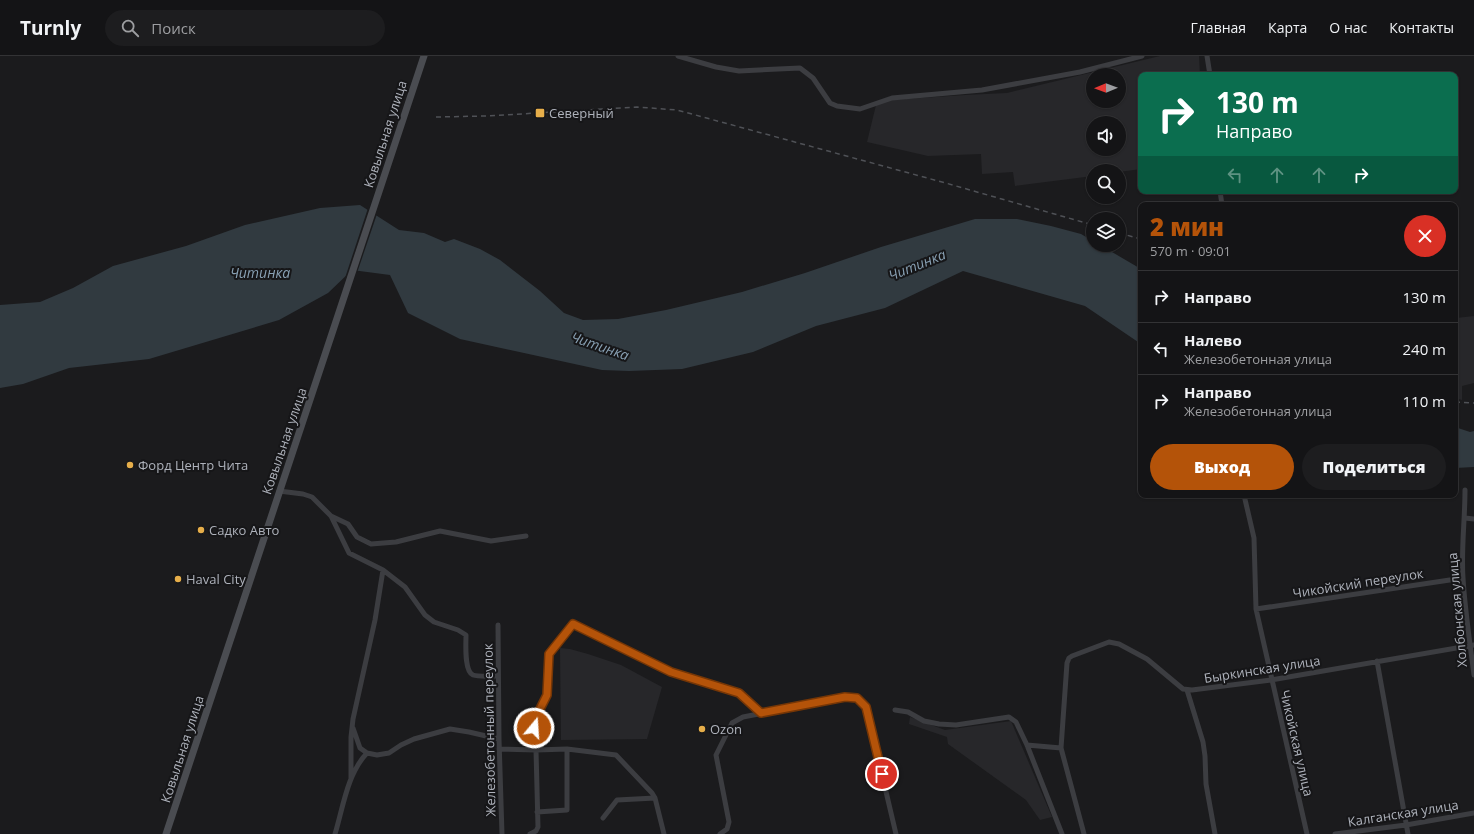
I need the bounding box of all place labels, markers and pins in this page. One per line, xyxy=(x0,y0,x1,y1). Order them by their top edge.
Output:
place label: Северный xyxy=(549,104,614,122)
marker: Северный xyxy=(534,107,546,119)
place label: Форд Центр Чита xyxy=(138,456,248,474)
marker: Форд Центр Чита xyxy=(125,460,135,470)
place label: Садко Авто xyxy=(209,521,280,539)
marker: Садко Авто xyxy=(196,525,206,535)
place label: Haval Сity xyxy=(186,570,246,588)
marker: Haval Сity xyxy=(173,574,183,584)
place label: Ozon xyxy=(710,720,742,738)
marker: Ozon xyxy=(697,724,707,734)
pin xyxy=(865,757,899,791)

